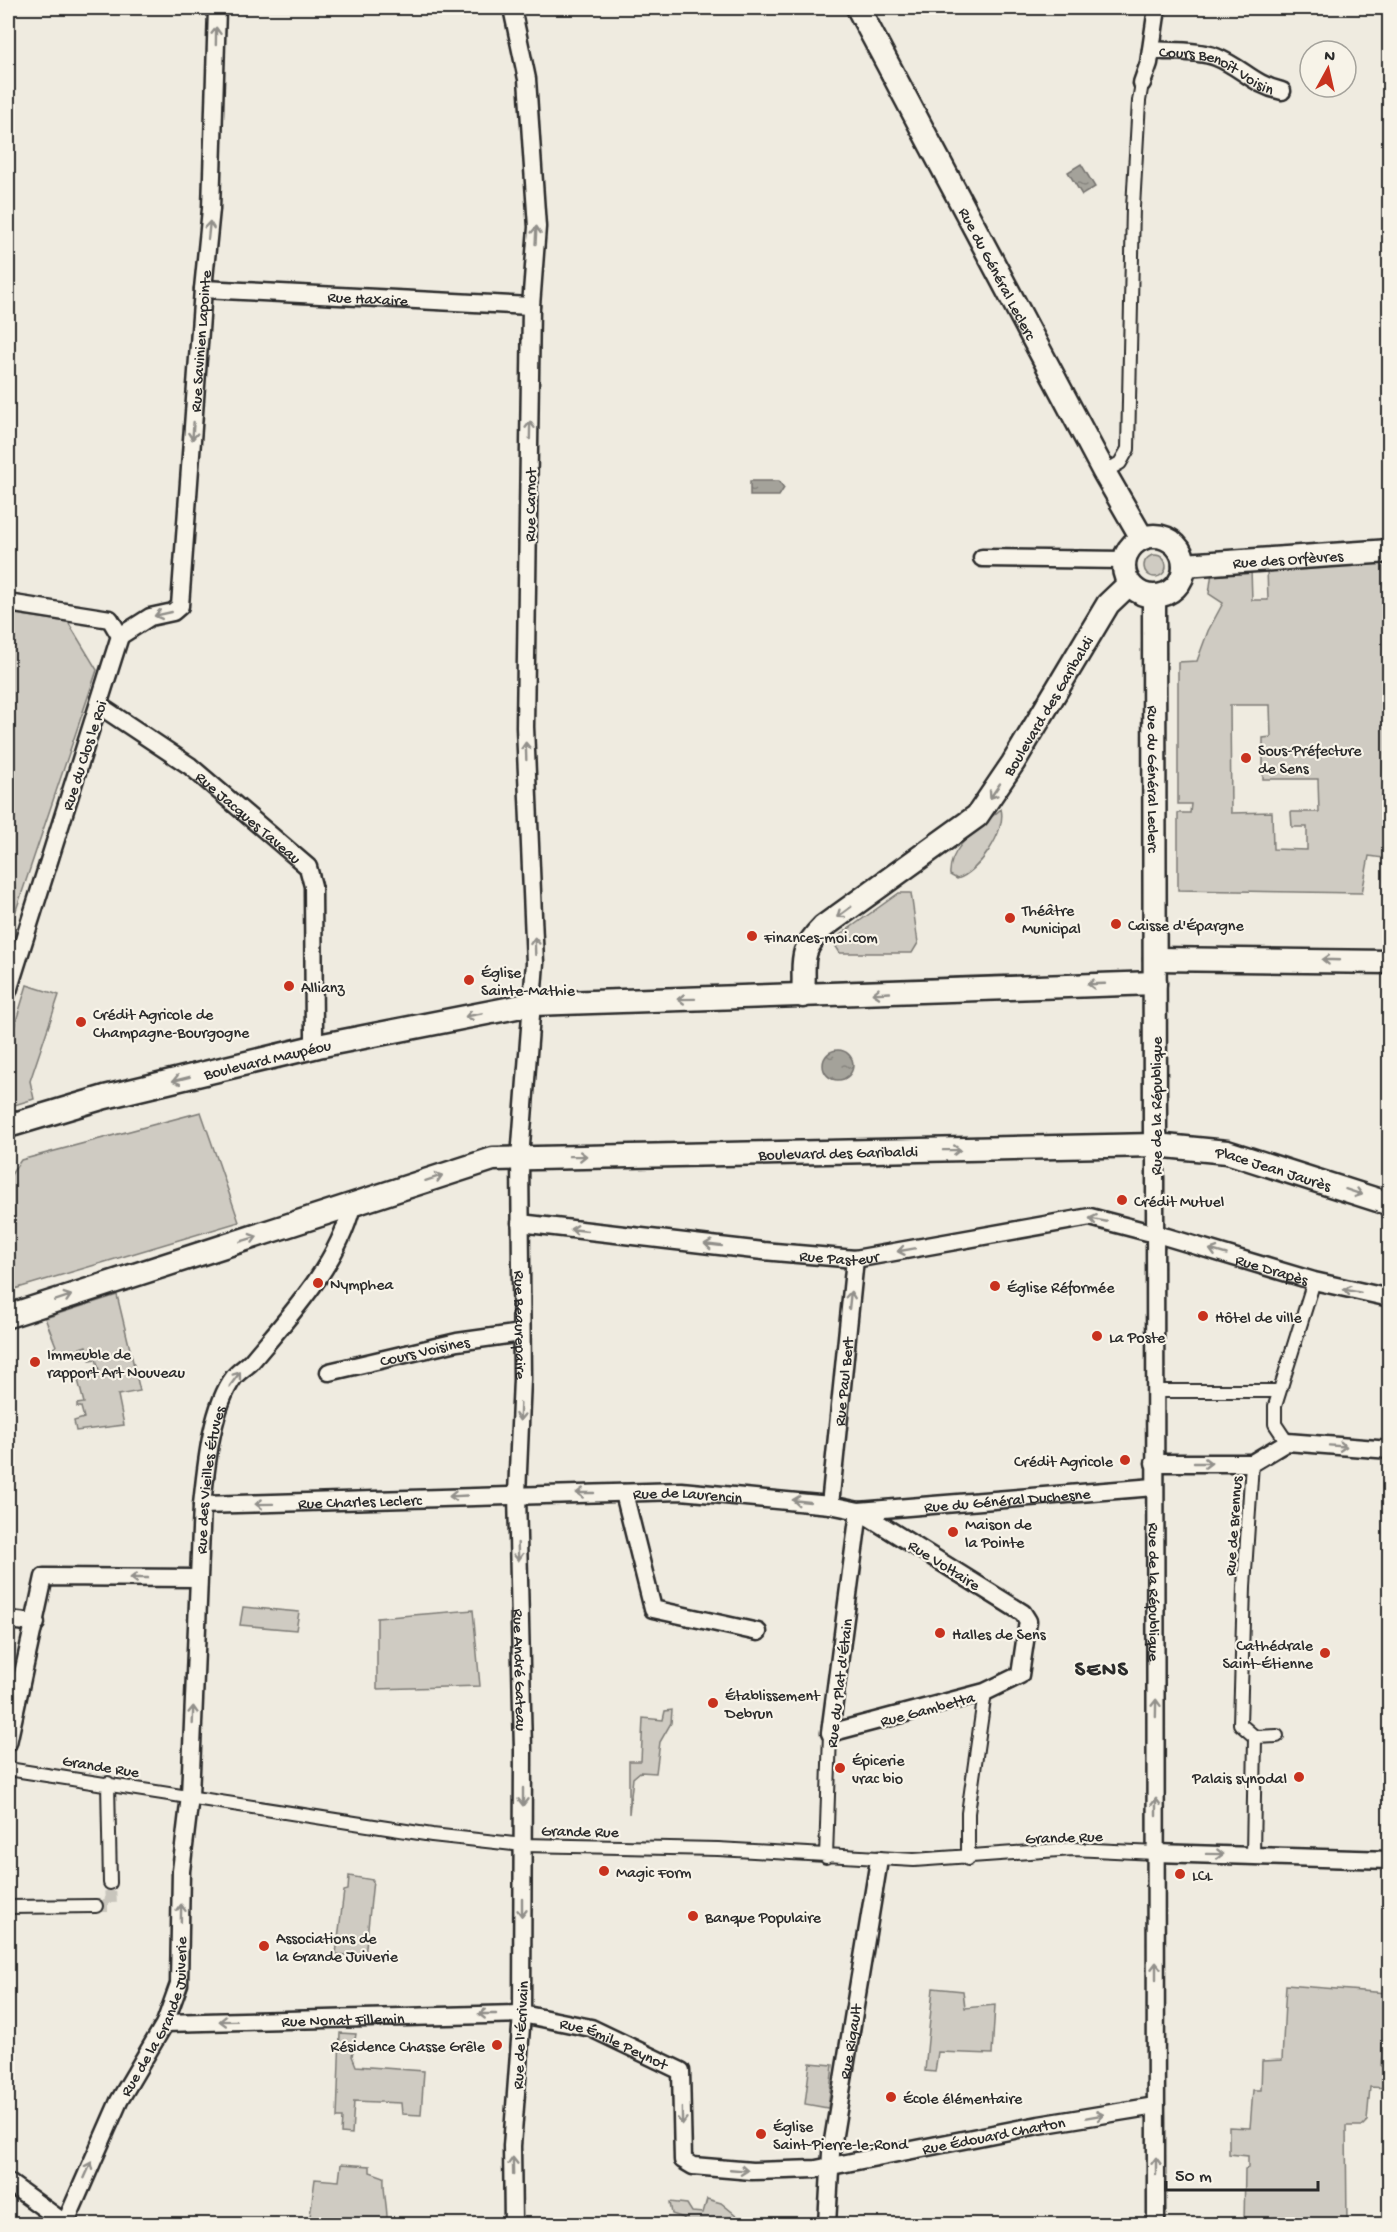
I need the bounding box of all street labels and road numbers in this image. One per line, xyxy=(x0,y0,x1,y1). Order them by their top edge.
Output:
street label: Cours Benoît Voisin xyxy=(1158,45,1276,101)
street label: Rue du Général Leclerc xyxy=(953,205,1039,345)
street label: Rue Savinien Lapointe xyxy=(188,269,218,413)
street label: Rue Haxaire xyxy=(327,289,409,313)
street label: Rue Carnot xyxy=(522,467,543,542)
street label: Rue des Orfèvres xyxy=(1232,548,1345,575)
street label: Boulevard des Garibaldi xyxy=(1000,634,1100,782)
street label: Rue du Clos le Roi xyxy=(60,699,113,813)
street label: Rue du Général Leclerc xyxy=(1141,705,1160,853)
street label: Rue Jacques Taveau xyxy=(190,769,304,870)
street label: Rue de la République xyxy=(1149,1036,1168,1175)
street label: Boulevard Maupéou xyxy=(202,1038,334,1086)
street label: Boulevard des Garibaldi xyxy=(757,1144,918,1166)
street label: Place Jean Jaurès xyxy=(1213,1145,1334,1198)
street label: Rue Pasteur xyxy=(798,1248,882,1272)
street label: Rue Drapès xyxy=(1233,1252,1311,1292)
street label: Rue Beaurepaire xyxy=(508,1271,528,1380)
street label: Cours Voisines xyxy=(378,1334,472,1373)
street label: Rue Paul Bert xyxy=(832,1335,860,1427)
street label: Rue des Vieilles Étuves xyxy=(194,1403,232,1554)
street label: Rue de Brennus xyxy=(1223,1475,1249,1577)
street label: Rue de Laurencin xyxy=(633,1485,743,1510)
street label: Rue du Général Duchesne xyxy=(923,1486,1092,1519)
street label: Rue Charles Leclerc xyxy=(298,1493,423,1515)
street label: Rue de la République xyxy=(1142,1523,1161,1662)
street label: Rue Voltaire xyxy=(904,1537,983,1597)
street label: Rue André Gateau xyxy=(507,1609,529,1732)
street label: Rue du Plat d'Étain xyxy=(824,1617,859,1749)
street label: Rue Gambetta xyxy=(879,1689,978,1733)
street label: Grande Rue xyxy=(61,1753,141,1784)
street label: Grande Rue xyxy=(541,1823,620,1844)
street label: Grande Rue xyxy=(1025,1829,1104,1850)
street label: Rue de la Grande Juiverie xyxy=(118,1936,193,2101)
street label: Rue de l'Écrivain xyxy=(510,1980,535,2090)
street label: Rue Rigault xyxy=(837,2002,868,2081)
street label: Rue Nonat Fillemin xyxy=(281,2011,405,2033)
street label: Rue Émile Peynot xyxy=(558,2016,671,2077)
street label: Rue Édouard Charton xyxy=(921,2115,1067,2161)

